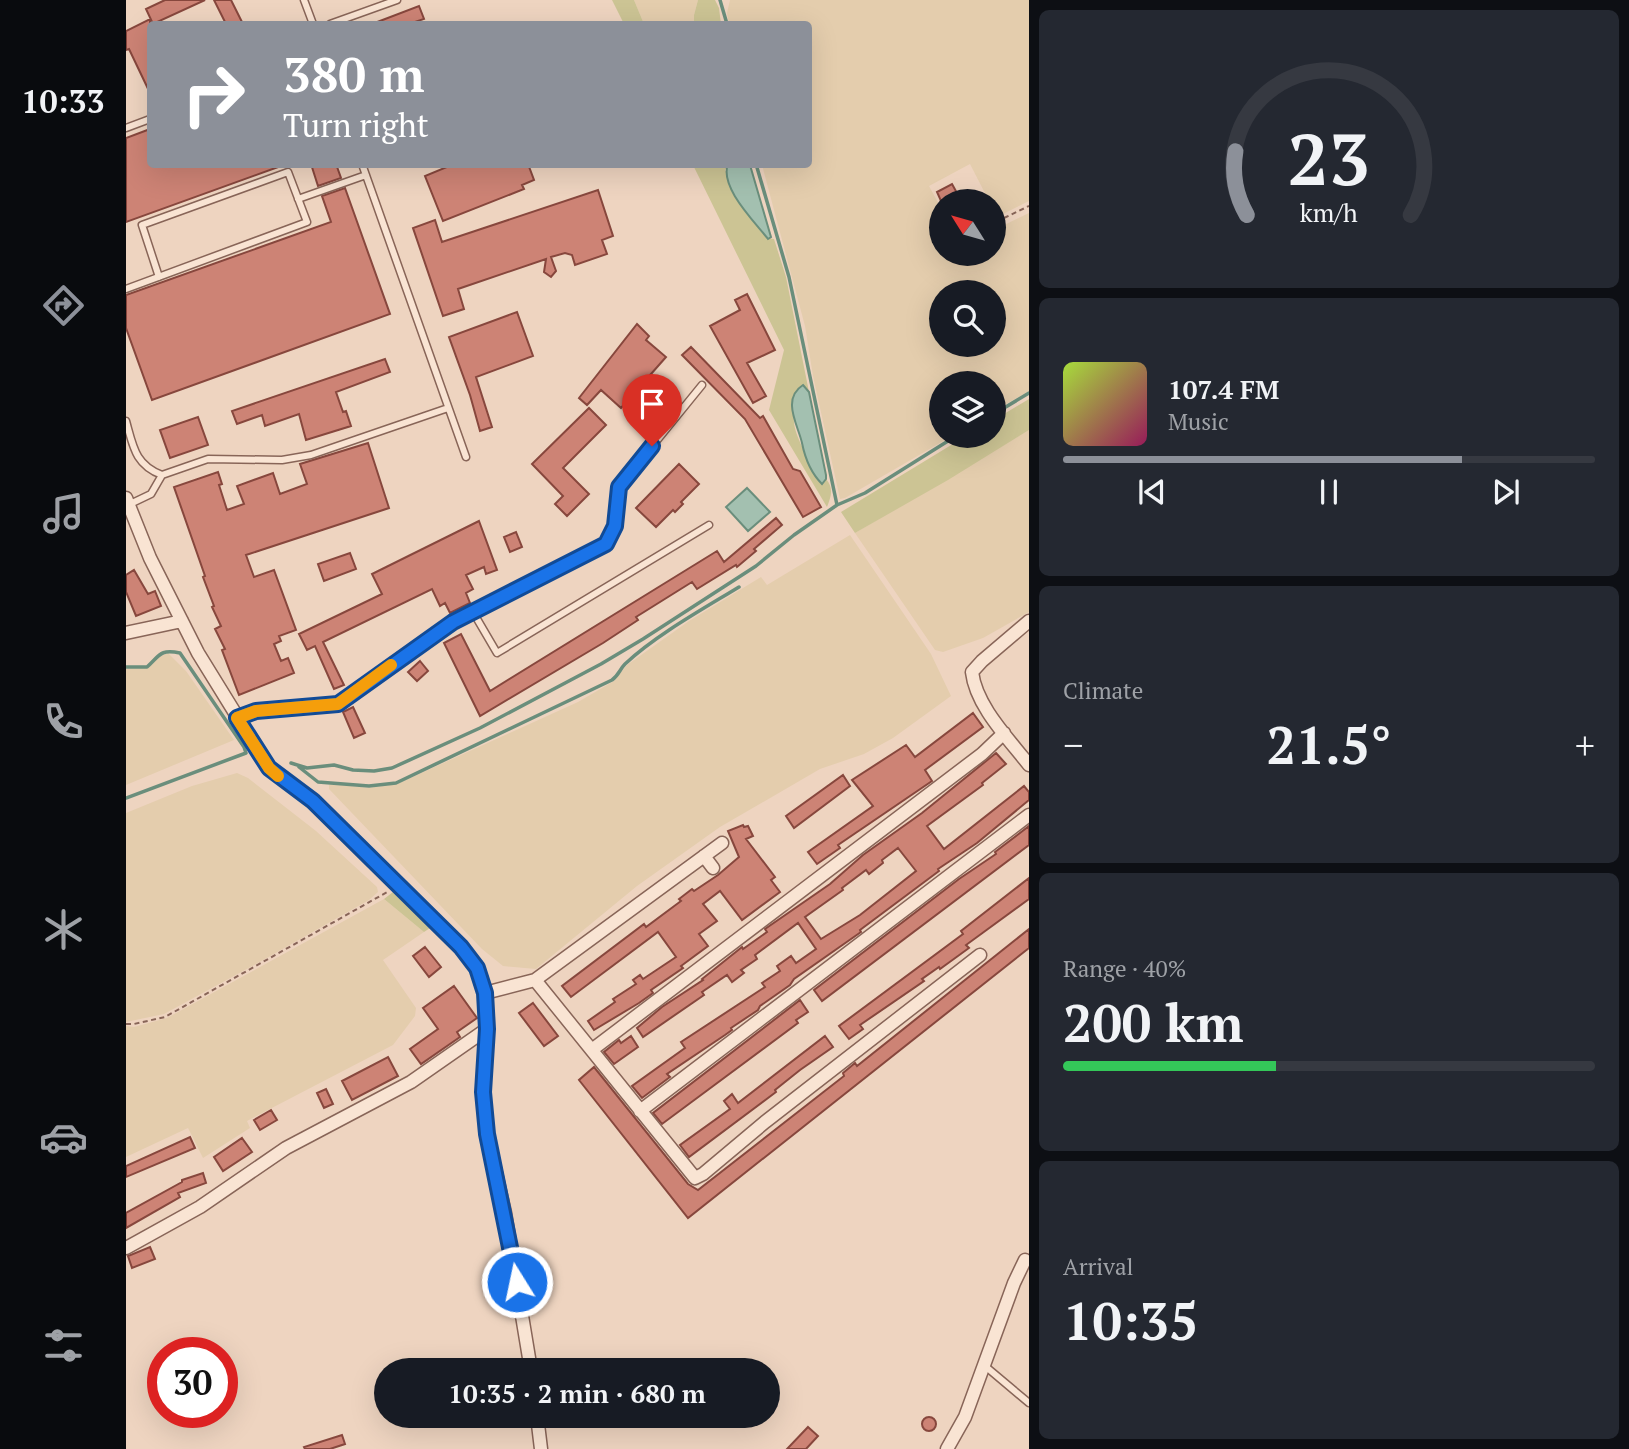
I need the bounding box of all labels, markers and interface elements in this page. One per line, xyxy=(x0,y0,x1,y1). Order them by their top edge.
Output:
text: 380 m xyxy=(283,41,425,106)
icon: right xyxy=(168,49,259,140)
text: 10:33 xyxy=(21,80,105,122)
text: Turn right xyxy=(283,104,429,146)
text: 23 xyxy=(1288,109,1370,206)
north arrow xyxy=(929,189,1006,266)
map controls xyxy=(929,189,1006,448)
text: km/h xyxy=(1300,196,1358,229)
button: search xyxy=(929,280,1006,357)
icon: directions xyxy=(39,281,88,330)
button: layers xyxy=(929,371,1006,448)
text: 107.4 FM xyxy=(1168,372,1279,406)
pin xyxy=(622,374,682,446)
icon: arrive xyxy=(633,385,671,423)
text: Music xyxy=(1168,406,1229,437)
icon: previous xyxy=(1133,473,1171,511)
icon: pause xyxy=(1310,473,1348,511)
icon: next xyxy=(1487,473,1525,511)
icon: music xyxy=(39,489,88,538)
text: Climate xyxy=(1063,675,1143,706)
icon: phone xyxy=(39,697,88,746)
text: 21.5° xyxy=(1266,710,1392,779)
text: − xyxy=(1063,720,1083,770)
text: + xyxy=(1575,720,1595,770)
icon: climate xyxy=(39,905,88,954)
text: Range · 40% xyxy=(1063,953,1186,984)
text: 200 km xyxy=(1063,988,1244,1057)
icon: car xyxy=(39,1113,88,1162)
position arrow xyxy=(480,1245,554,1319)
text: Arrival xyxy=(1063,1251,1134,1282)
text: 10:35 xyxy=(1063,1286,1198,1355)
icon: filters xyxy=(39,1321,88,1370)
speed limit sign: 30 xyxy=(147,1337,238,1428)
text: 10:35 · 2 min · 680 m xyxy=(448,1376,706,1410)

